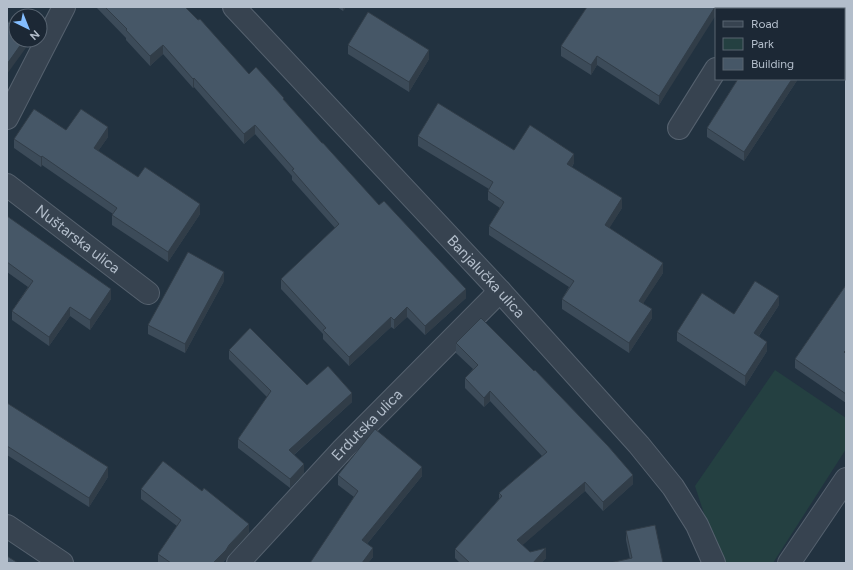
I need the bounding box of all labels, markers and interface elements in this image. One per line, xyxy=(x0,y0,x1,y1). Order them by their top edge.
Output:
north arrow xyxy=(8,8,48,48)
legend xyxy=(715,8,845,80)
text: Road xyxy=(751,17,779,31)
text: N xyxy=(27,27,42,43)
text: Park xyxy=(751,37,774,51)
text: Building xyxy=(751,57,794,71)
street label: Nuštarska ulica xyxy=(32,201,124,277)
street label: Banjalučka ulica xyxy=(443,231,529,322)
street label: Erdutska ulica xyxy=(328,385,406,464)

